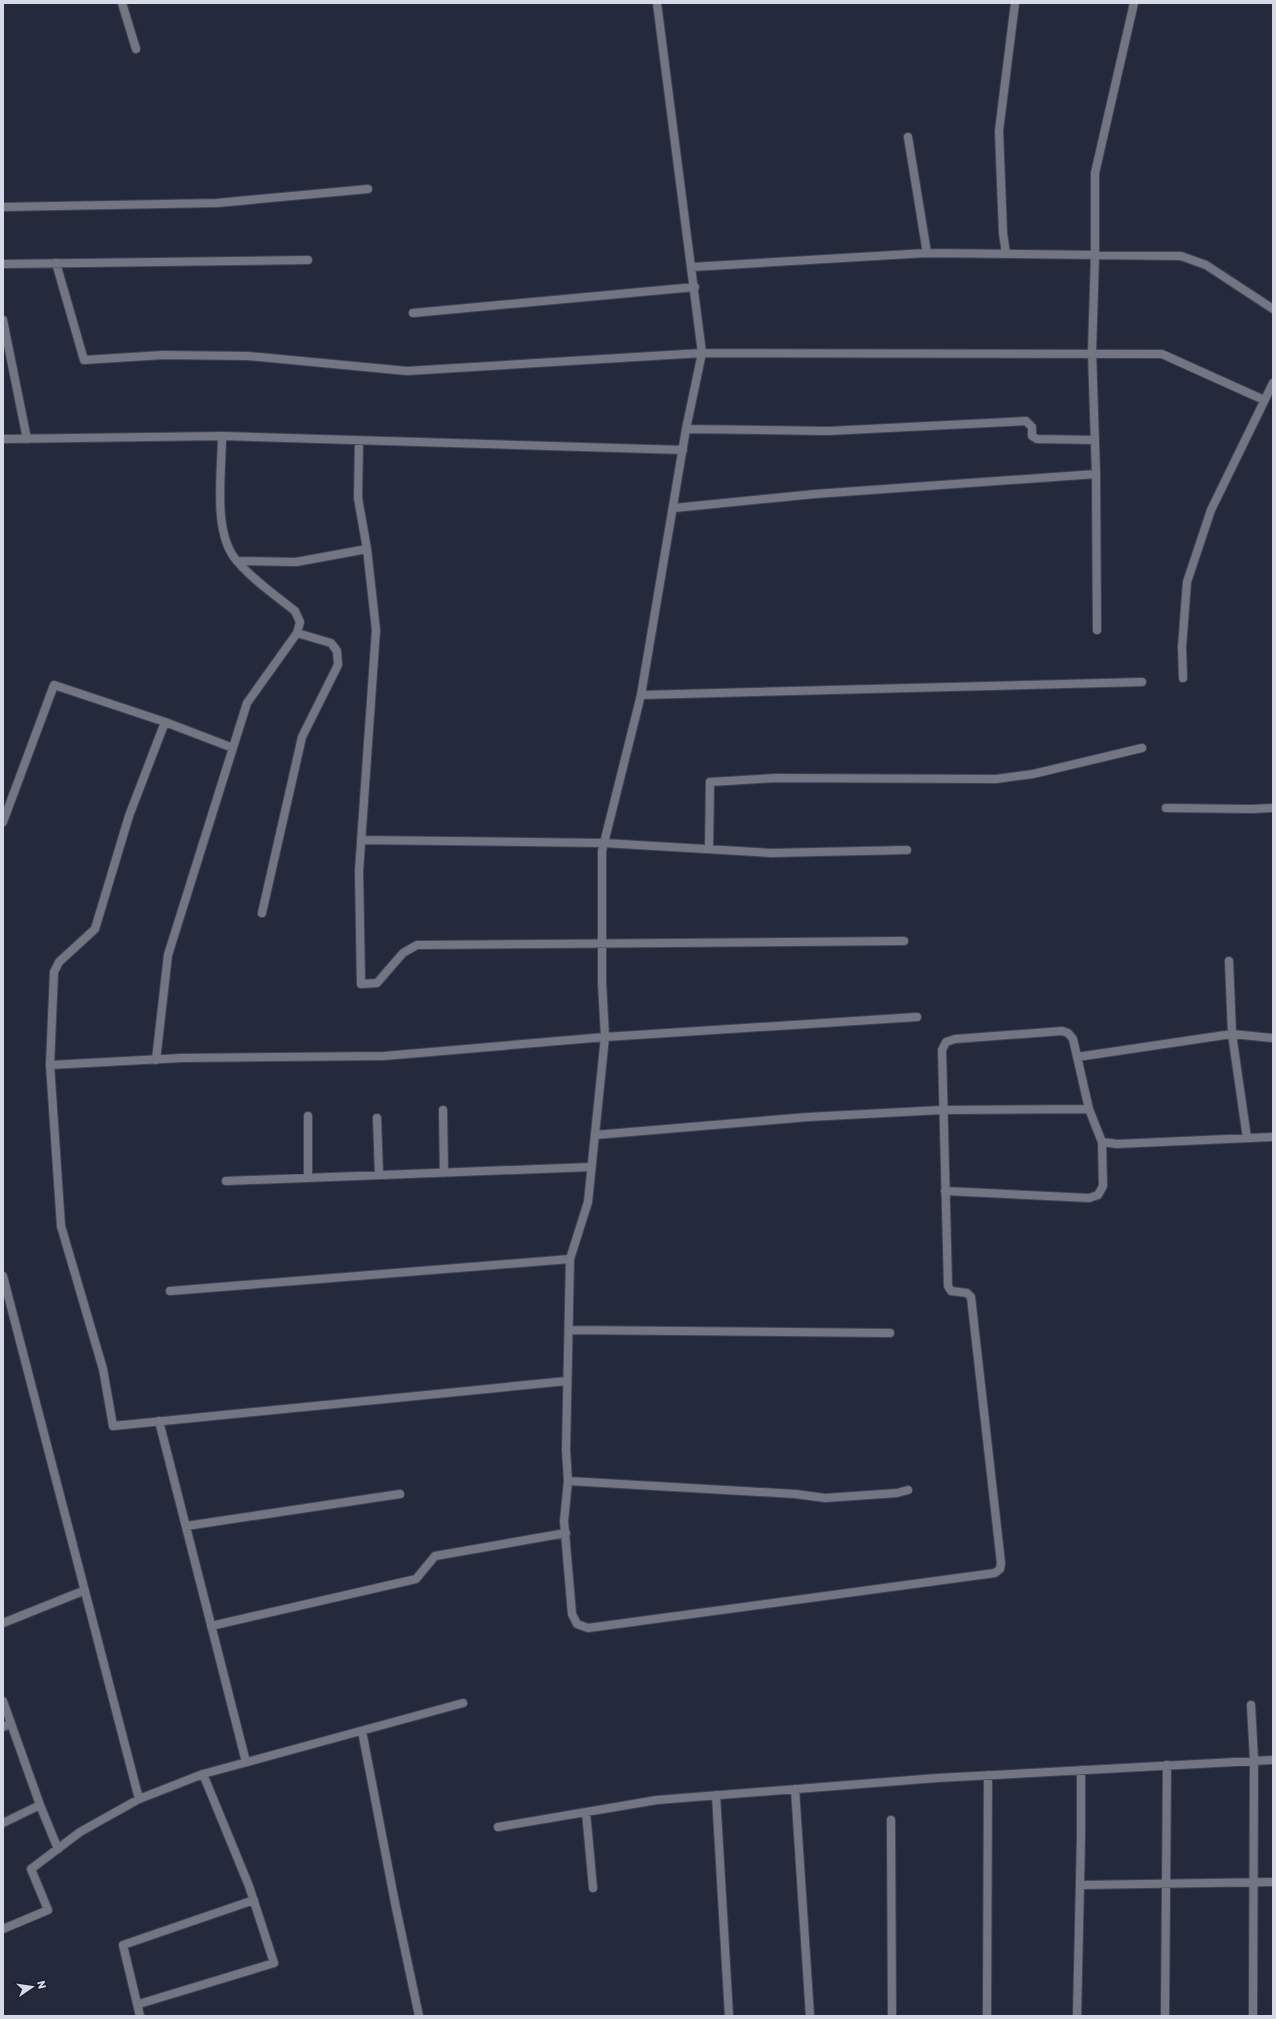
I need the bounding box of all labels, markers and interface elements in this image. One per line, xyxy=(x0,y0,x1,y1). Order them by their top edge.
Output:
north arrow xyxy=(12,1967,52,2007)
text: N xyxy=(34,1980,48,1990)

